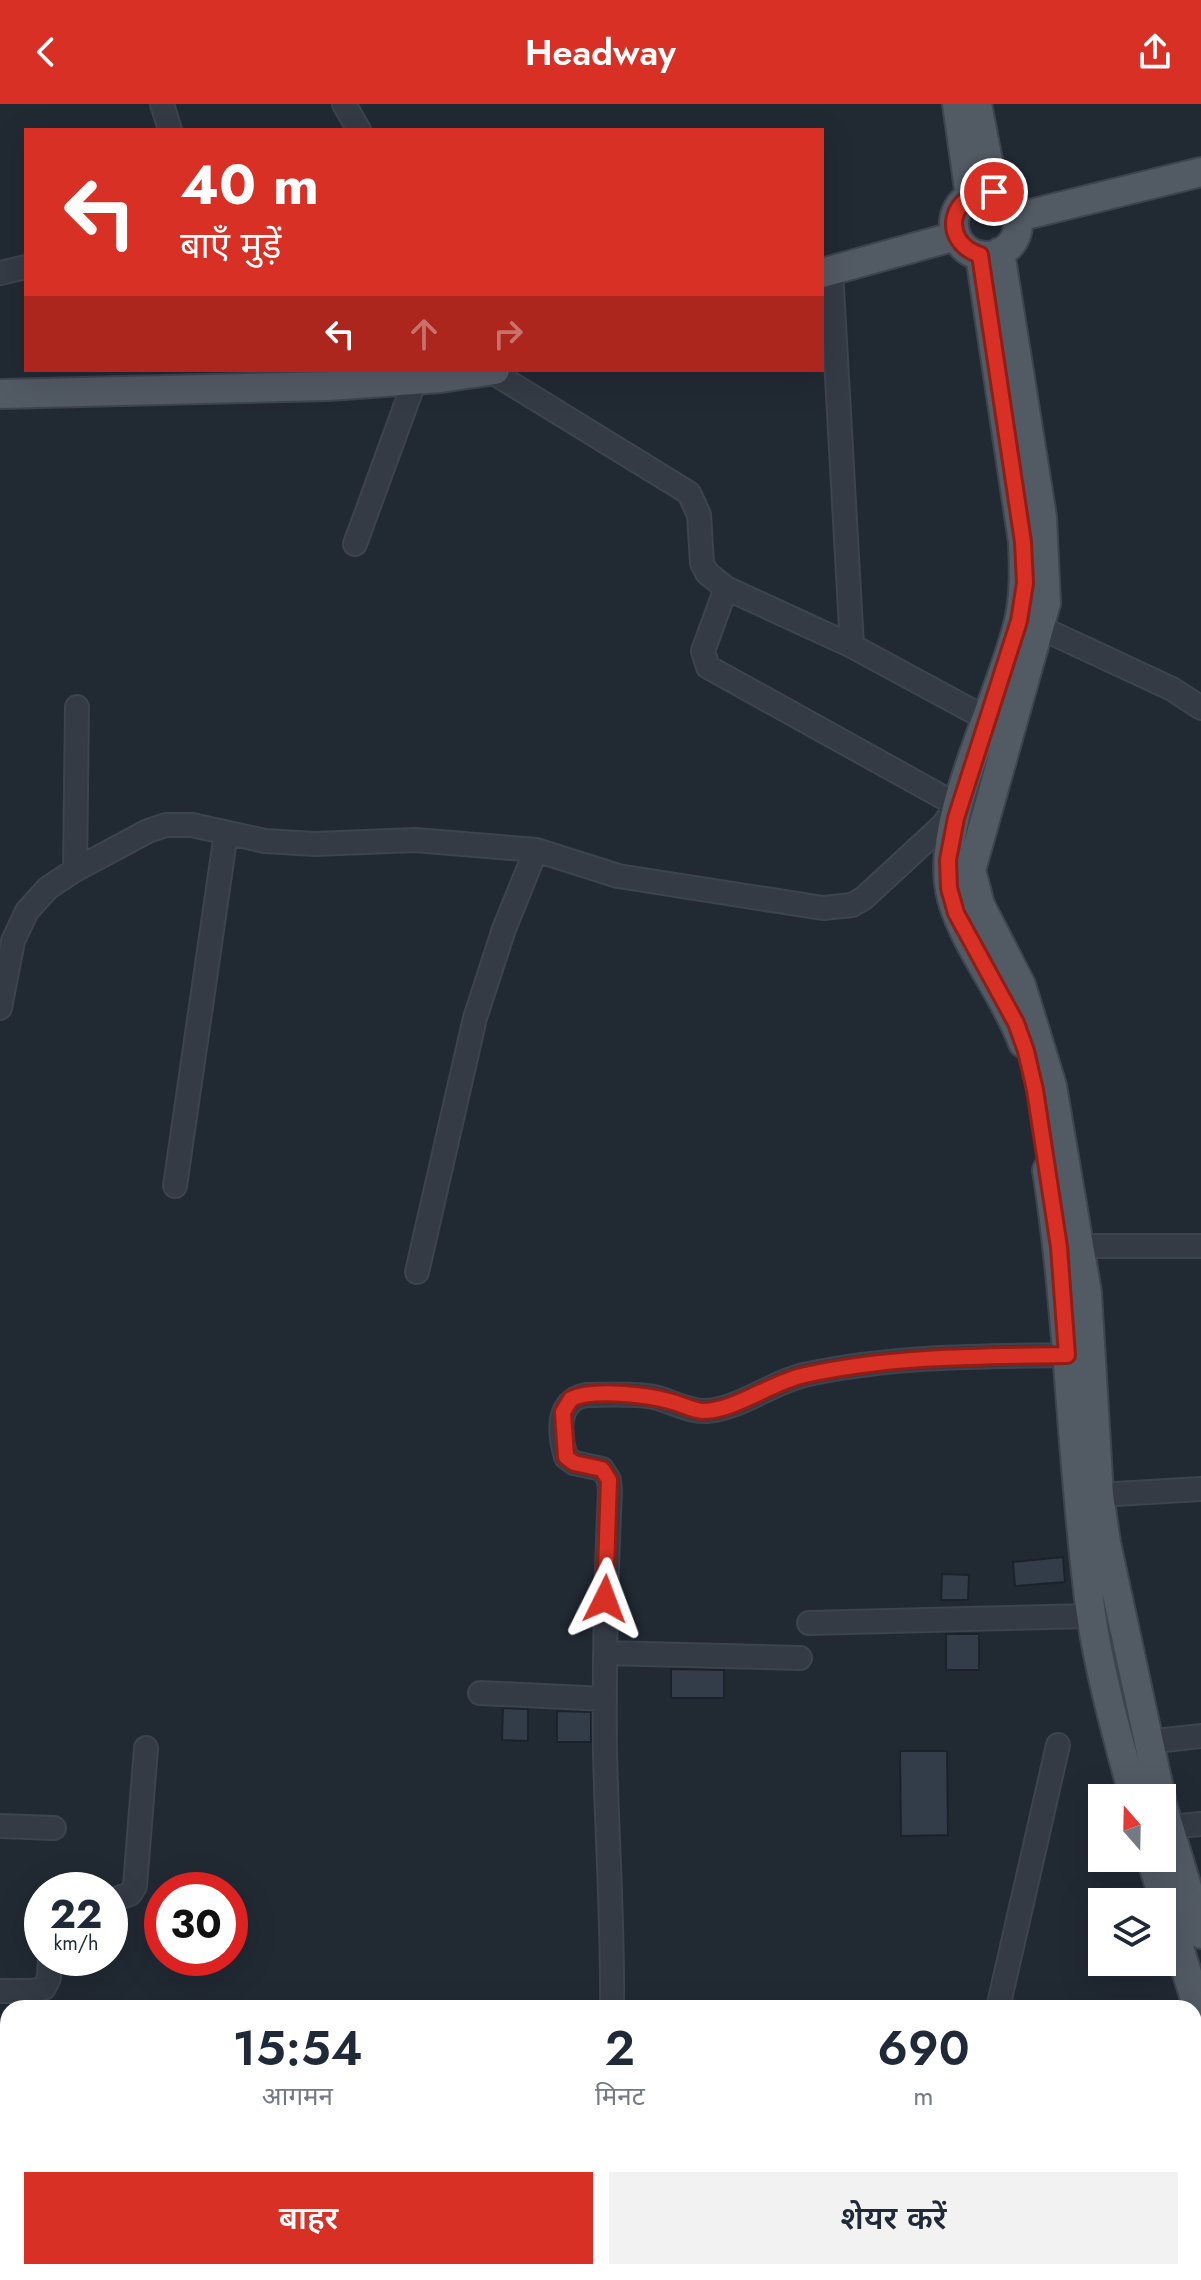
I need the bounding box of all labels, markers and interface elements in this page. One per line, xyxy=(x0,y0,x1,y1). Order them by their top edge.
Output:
text: Headway xyxy=(525,26,676,78)
icon: back xyxy=(24,30,68,74)
icon: share xyxy=(1133,30,1177,74)
text: 40 m xyxy=(180,144,319,225)
pin xyxy=(960,158,1028,226)
icon: left xyxy=(48,160,152,264)
icon: arrive xyxy=(972,170,1016,214)
text: बाएँ मुड़ें xyxy=(180,219,281,271)
icon: left xyxy=(318,312,362,356)
icon: ahead xyxy=(402,312,446,356)
icon: right xyxy=(486,312,530,356)
position arrow xyxy=(563,1557,647,1641)
north arrow xyxy=(1088,1784,1176,1872)
map controls xyxy=(1088,1784,1176,1976)
speed limit sign: 30 xyxy=(144,1872,248,1976)
text: 22 xyxy=(50,1885,102,1943)
button: layers xyxy=(1088,1888,1176,1976)
text: km/h xyxy=(53,1929,99,1958)
text: 15:54 xyxy=(232,2014,362,2083)
text: 2 xyxy=(605,2014,635,2083)
text: 690 xyxy=(877,2014,970,2083)
text: आगमन xyxy=(262,2077,333,2115)
text: मिनट xyxy=(595,2077,645,2115)
text: m xyxy=(913,2077,934,2115)
button: बाहर xyxy=(24,2172,593,2264)
button: शेयर करें xyxy=(609,2172,1178,2264)

